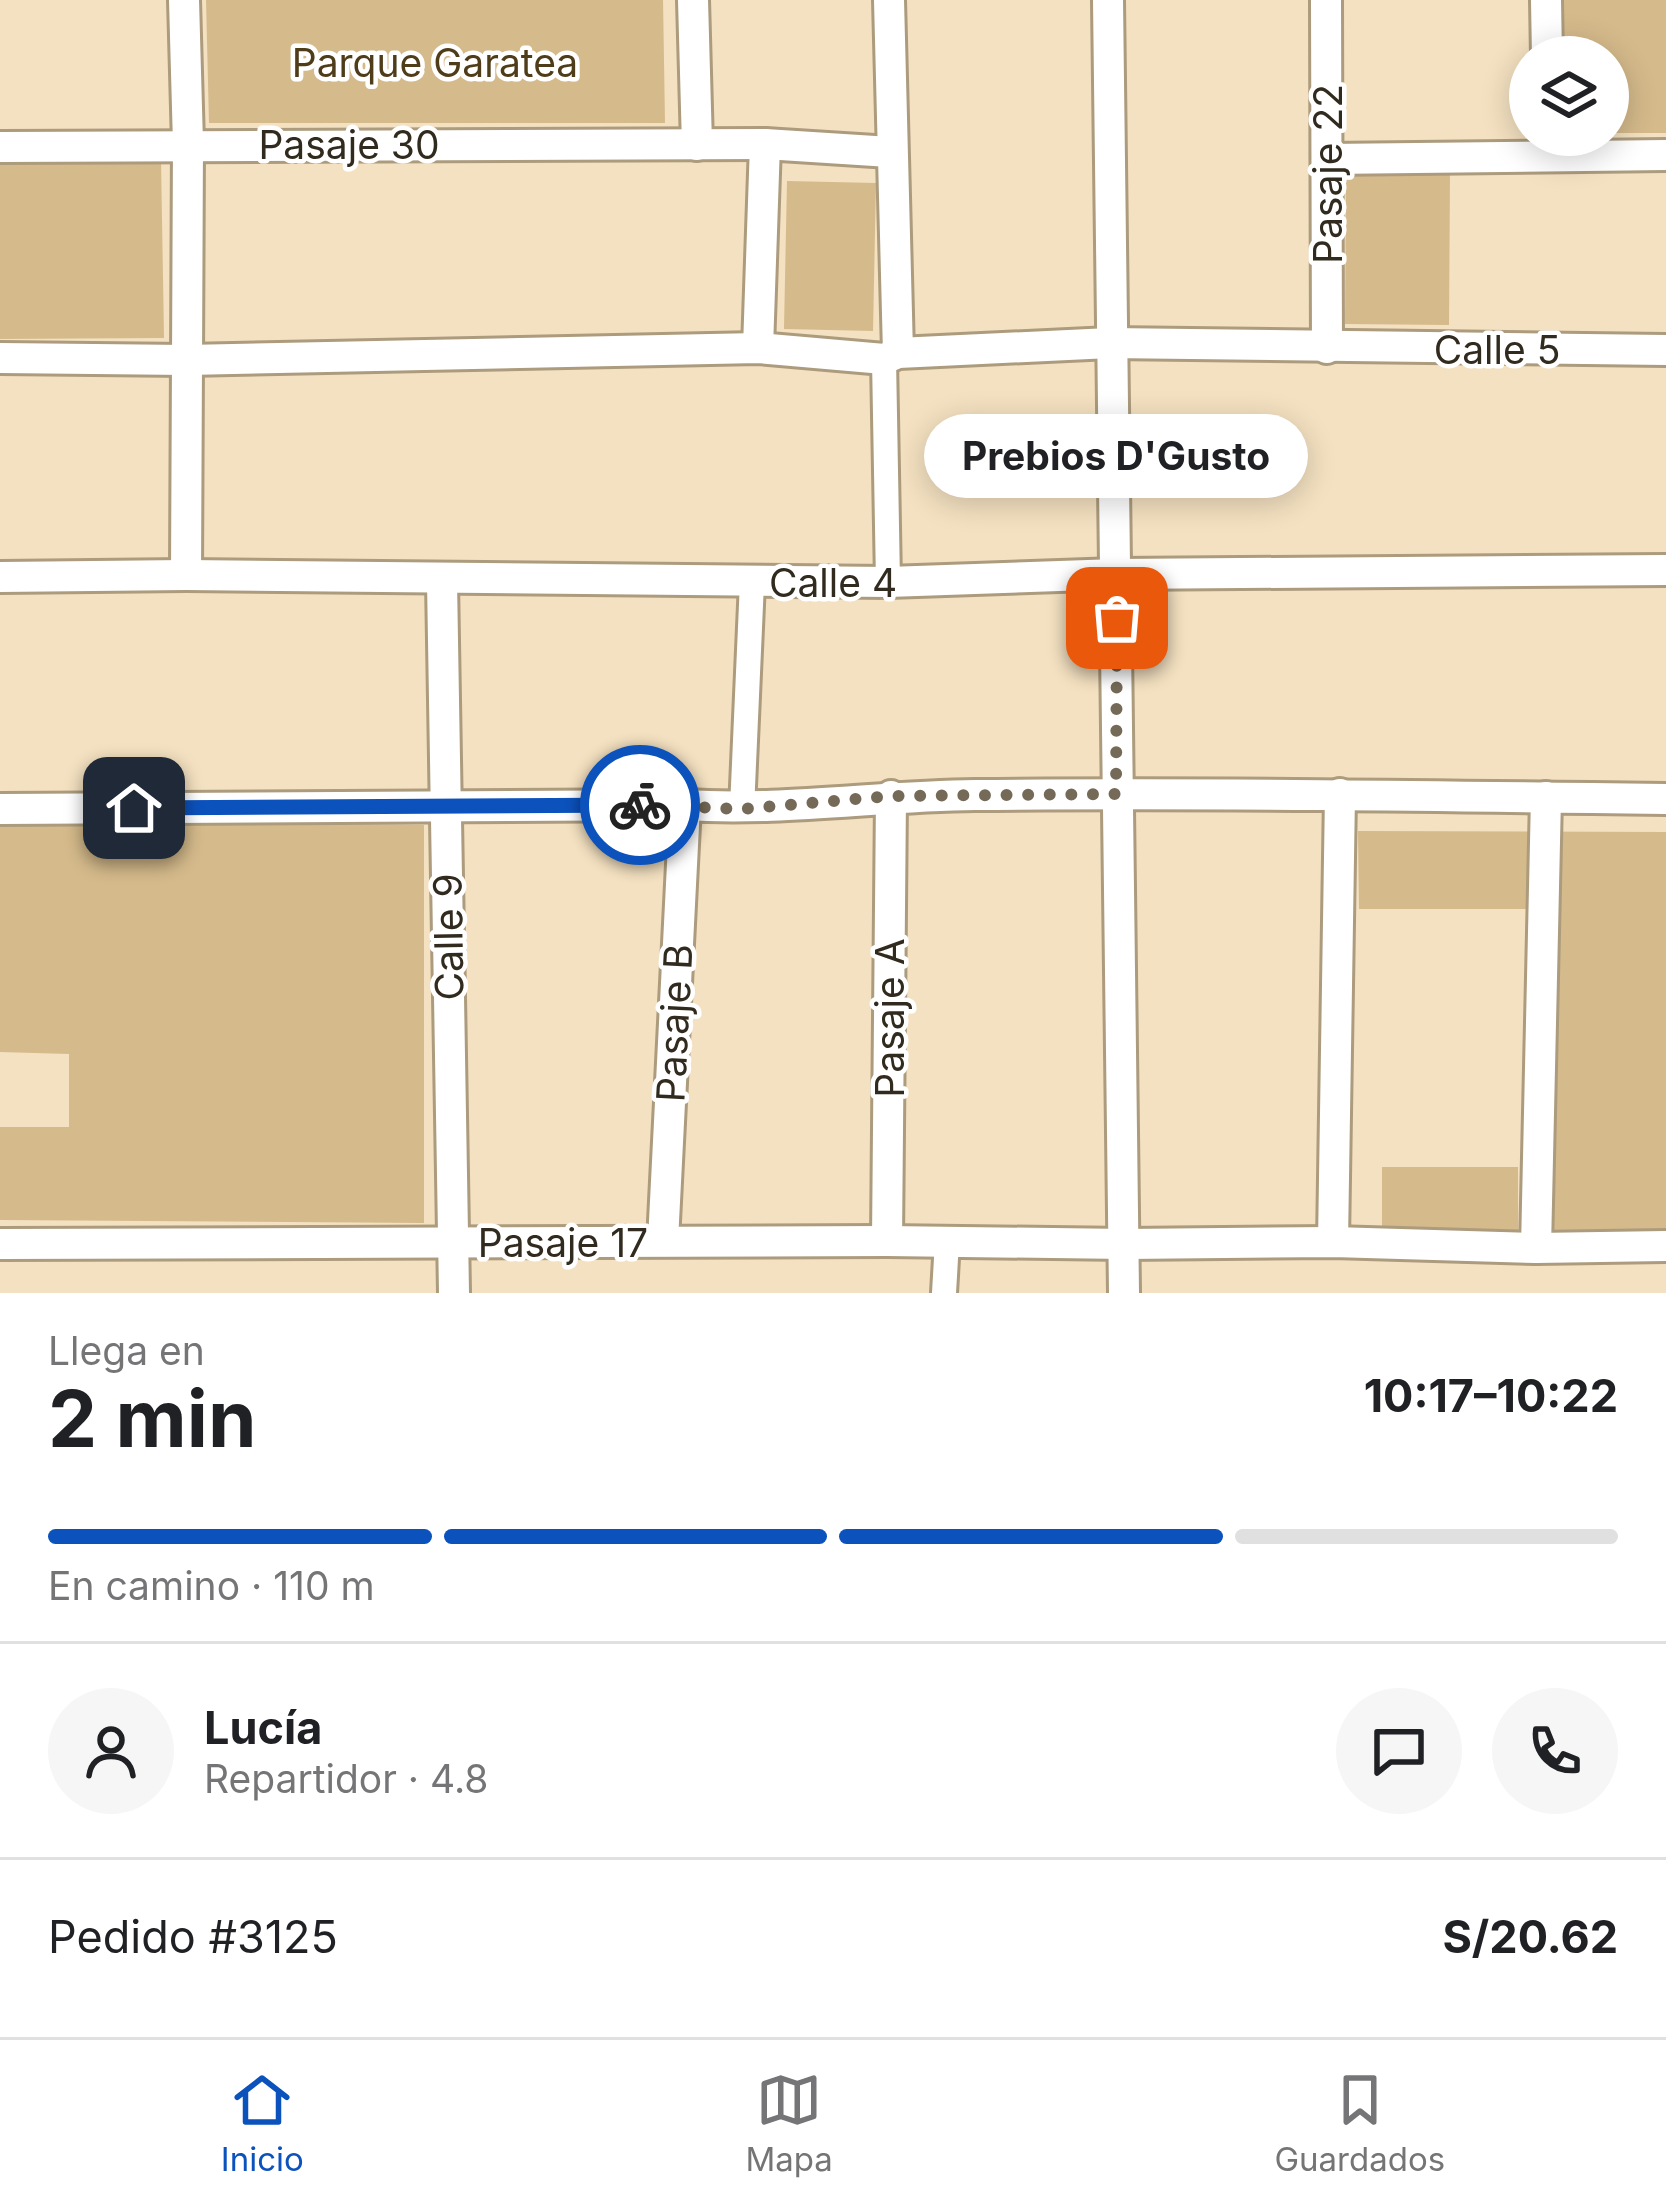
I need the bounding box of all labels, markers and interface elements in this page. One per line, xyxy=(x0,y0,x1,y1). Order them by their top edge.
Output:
map controls xyxy=(1509,36,1629,156)
button: layers xyxy=(1509,36,1629,156)
park label: Parque Garatea xyxy=(292,39,578,86)
street label: Pasaje 22 xyxy=(1304,84,1351,264)
street label: Pasaje 30 xyxy=(258,121,440,168)
street label: Calle 5 xyxy=(1434,326,1560,373)
callout: Prebios D'Gusto xyxy=(925,414,1309,498)
text: Prebios D'Gusto xyxy=(962,432,1270,479)
street label: Calle 4 xyxy=(769,559,897,606)
pin xyxy=(1066,567,1168,669)
icon: bag xyxy=(1084,585,1150,651)
courier xyxy=(580,745,700,865)
pin xyxy=(83,757,185,859)
icon: bike xyxy=(607,772,673,838)
icon: home xyxy=(101,775,167,841)
street label: Calle 9 xyxy=(423,873,473,1001)
street label: Pasaje A xyxy=(866,938,913,1098)
street label: Pasaje B xyxy=(646,943,702,1103)
street label: Pasaje 17 xyxy=(478,1219,648,1266)
text: Llega en xyxy=(48,1327,205,1374)
text: 10:17–10:22 xyxy=(1364,1368,1618,1423)
text: 2 min xyxy=(48,1371,256,1466)
text: En camino · 110 m xyxy=(48,1562,375,1609)
button: person xyxy=(48,1688,174,1814)
button: chat xyxy=(1336,1688,1462,1814)
button: phone xyxy=(1492,1688,1618,1814)
text: Lucía xyxy=(204,1700,322,1755)
text: Repartidor · 4.8 xyxy=(204,1755,488,1802)
text: Pedido #3125 xyxy=(48,1909,338,1964)
text: S/20.62 xyxy=(1442,1909,1618,1964)
tab: Inicio xyxy=(221,2067,304,2179)
tab: Mapa xyxy=(745,2067,833,2179)
tab: Guardados xyxy=(1274,2067,1445,2179)

